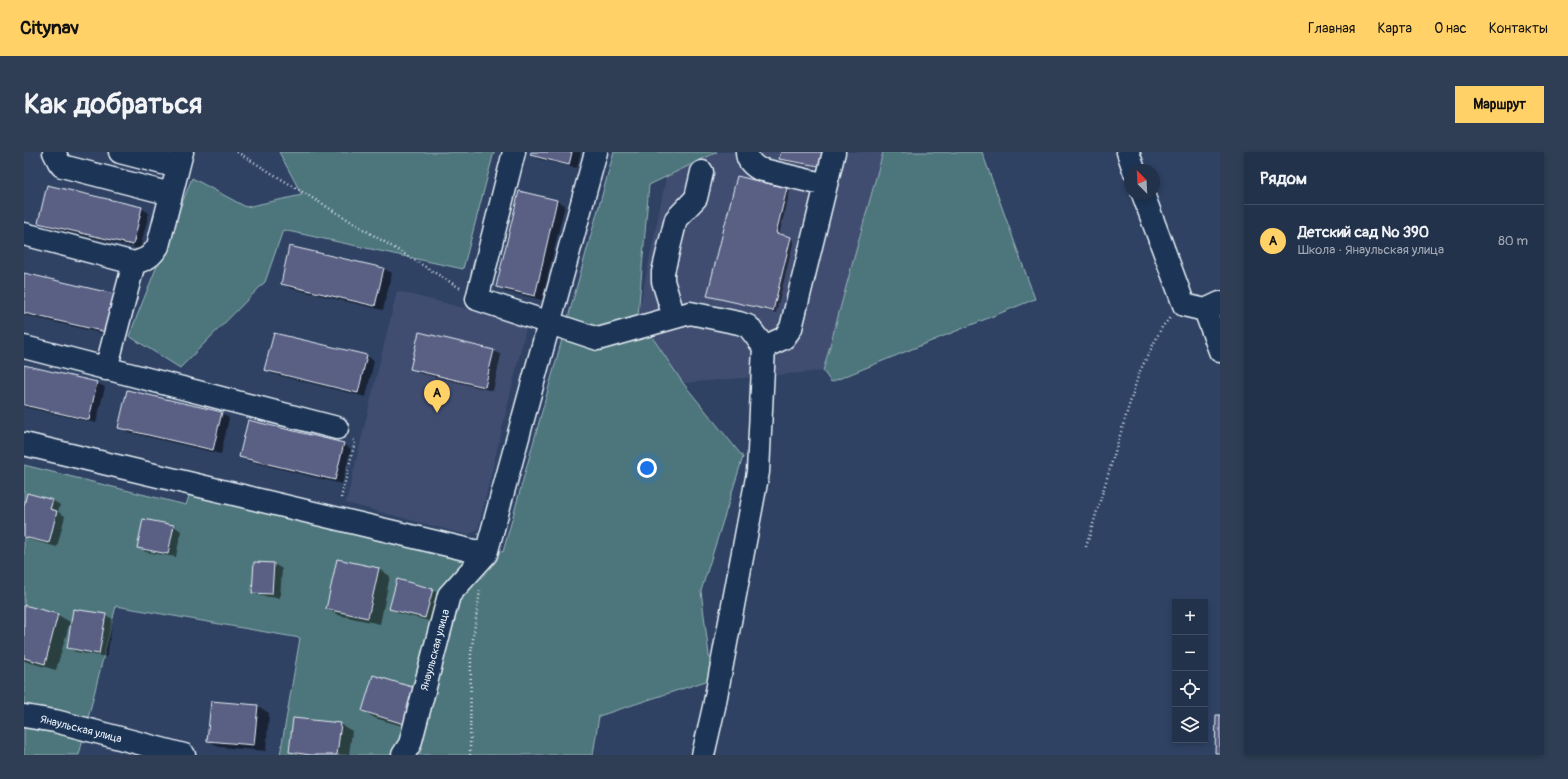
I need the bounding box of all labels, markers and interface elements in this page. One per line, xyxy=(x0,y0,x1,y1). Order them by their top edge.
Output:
text: Citynav xyxy=(20,16,79,40)
text: Главная xyxy=(1308,20,1355,37)
text: Карта xyxy=(1377,20,1412,37)
text: О нас xyxy=(1434,20,1467,37)
text: Контакты xyxy=(1489,20,1548,37)
button: Маршрут xyxy=(1455,86,1544,123)
text: Как добраться xyxy=(24,87,202,122)
north arrow xyxy=(1124,164,1160,200)
text: Рядом xyxy=(1260,168,1307,189)
text: Детский сад № 390 xyxy=(1298,223,1429,242)
text: A xyxy=(1269,233,1277,249)
text: 80 m xyxy=(1498,233,1528,249)
text: Школа · Янаульская улица xyxy=(1298,242,1444,258)
pin: A xyxy=(424,380,450,413)
your location xyxy=(637,458,657,478)
map controls xyxy=(1172,599,1208,743)
button: + xyxy=(1172,599,1208,635)
street label: Янаульская улица xyxy=(418,608,452,692)
button: − xyxy=(1172,635,1208,671)
button: locate xyxy=(1172,671,1208,707)
button: layers xyxy=(1172,707,1208,743)
street label: Янаульская улица xyxy=(39,713,123,745)

